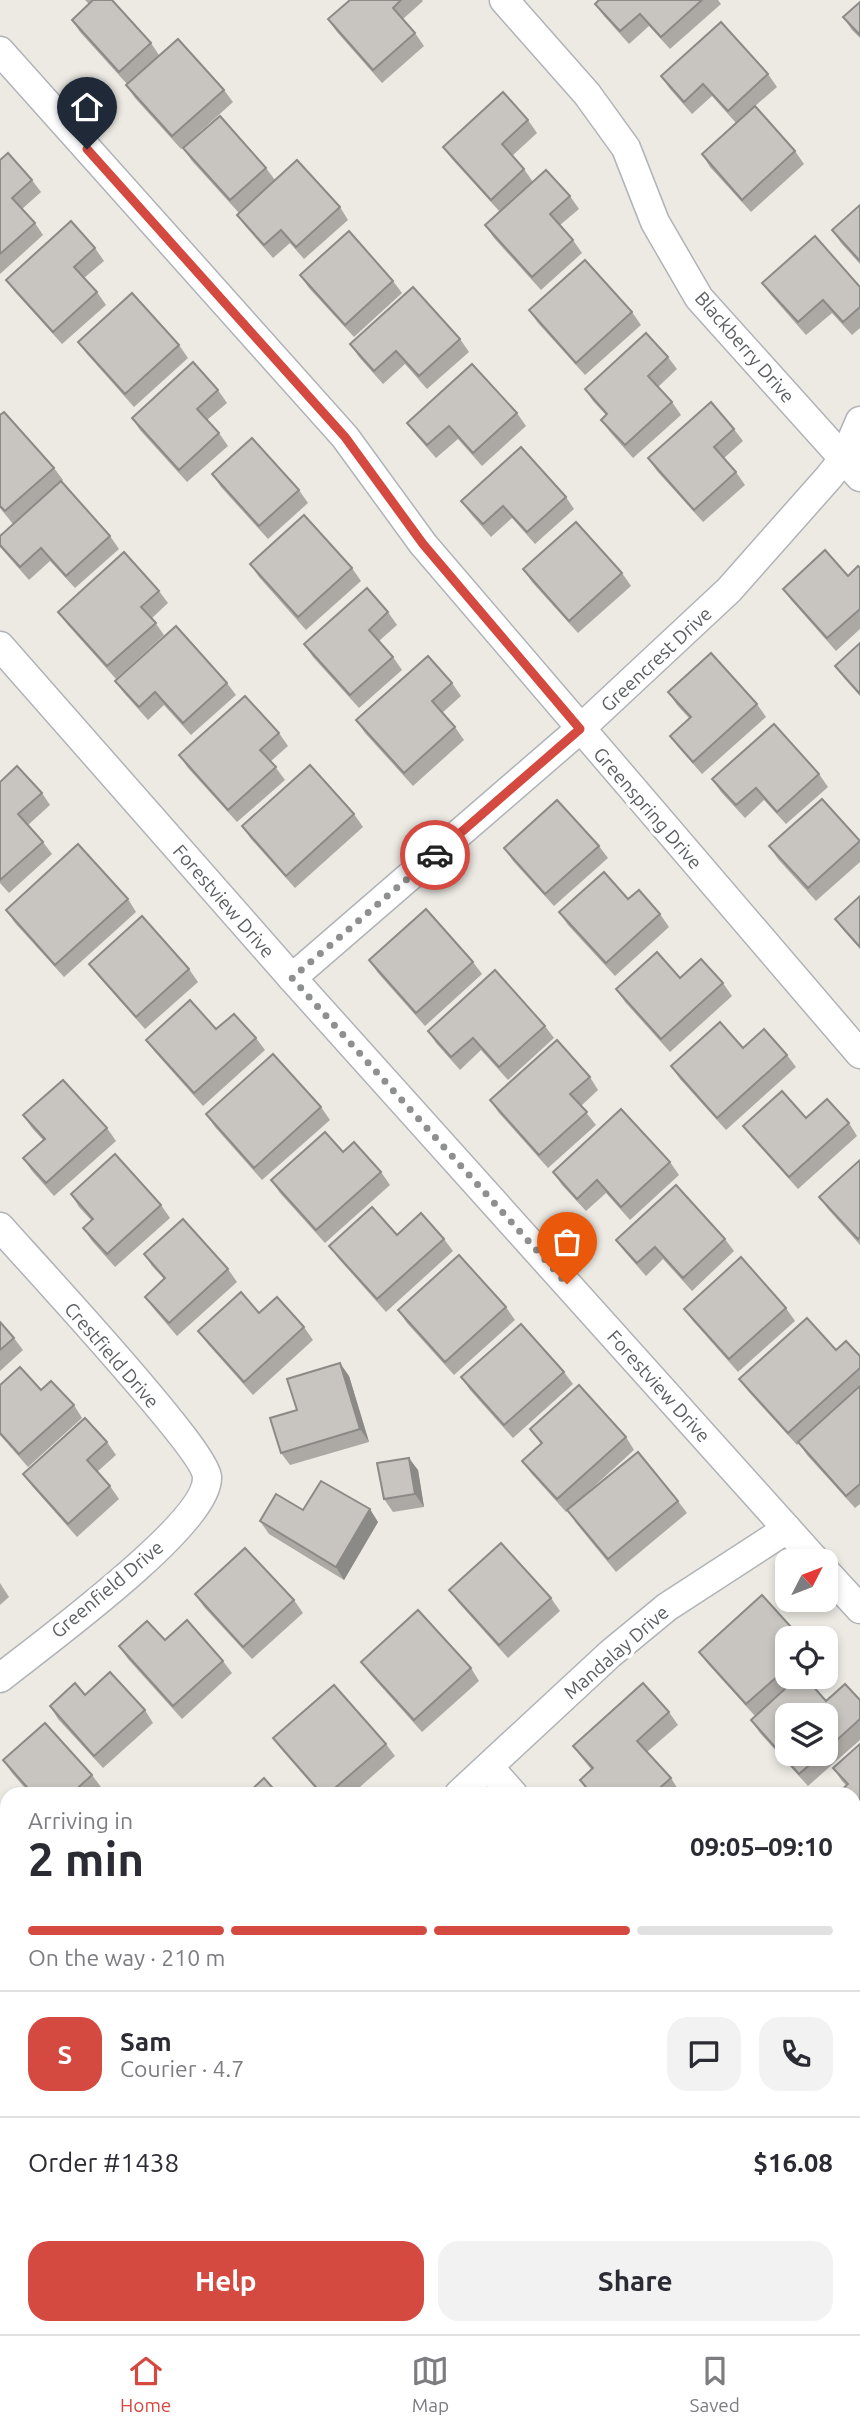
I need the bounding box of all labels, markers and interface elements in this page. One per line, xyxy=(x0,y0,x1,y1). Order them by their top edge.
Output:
pin xyxy=(57,77,117,149)
icon: home xyxy=(68,88,106,126)
street label: Blackberry Drive xyxy=(691,287,799,407)
street label: Greencrest Drive xyxy=(596,602,716,716)
street label: Greenspring Drive xyxy=(589,743,707,873)
courier xyxy=(400,820,470,890)
icon: car xyxy=(416,836,454,874)
street label: Forestview Drive xyxy=(169,840,279,962)
pin xyxy=(537,1212,597,1284)
icon: bag xyxy=(548,1223,586,1261)
street label: Crestfield Drive xyxy=(60,1298,164,1412)
street label: Forestview Drive xyxy=(603,1326,715,1446)
street label: Greenfield Drive xyxy=(47,1536,167,1642)
north arrow xyxy=(775,1549,838,1612)
map controls xyxy=(775,1549,838,1766)
street label: Mandalay Drive xyxy=(559,1601,673,1703)
button: locate xyxy=(775,1626,838,1689)
button: layers xyxy=(775,1703,838,1766)
text: Arriving in xyxy=(28,1808,133,1833)
text: 09:05–09:10 xyxy=(690,1832,833,1861)
text: 2 min xyxy=(28,1833,144,1885)
text: On the way · 210 m xyxy=(28,1945,225,1970)
button: chat xyxy=(667,2017,741,2091)
button: phone xyxy=(759,2017,833,2091)
text: Sam xyxy=(120,2027,172,2056)
text: S xyxy=(58,2040,72,2069)
text: Courier · 4.7 xyxy=(120,2056,244,2081)
text: Order #1438 xyxy=(28,2148,179,2177)
text: $16.08 xyxy=(753,2148,833,2177)
button: Help xyxy=(28,2241,424,2321)
button: Share xyxy=(438,2241,833,2321)
tab: Home xyxy=(120,2352,171,2416)
tab: Map xyxy=(411,2352,449,2416)
tab: Saved xyxy=(689,2352,740,2416)

